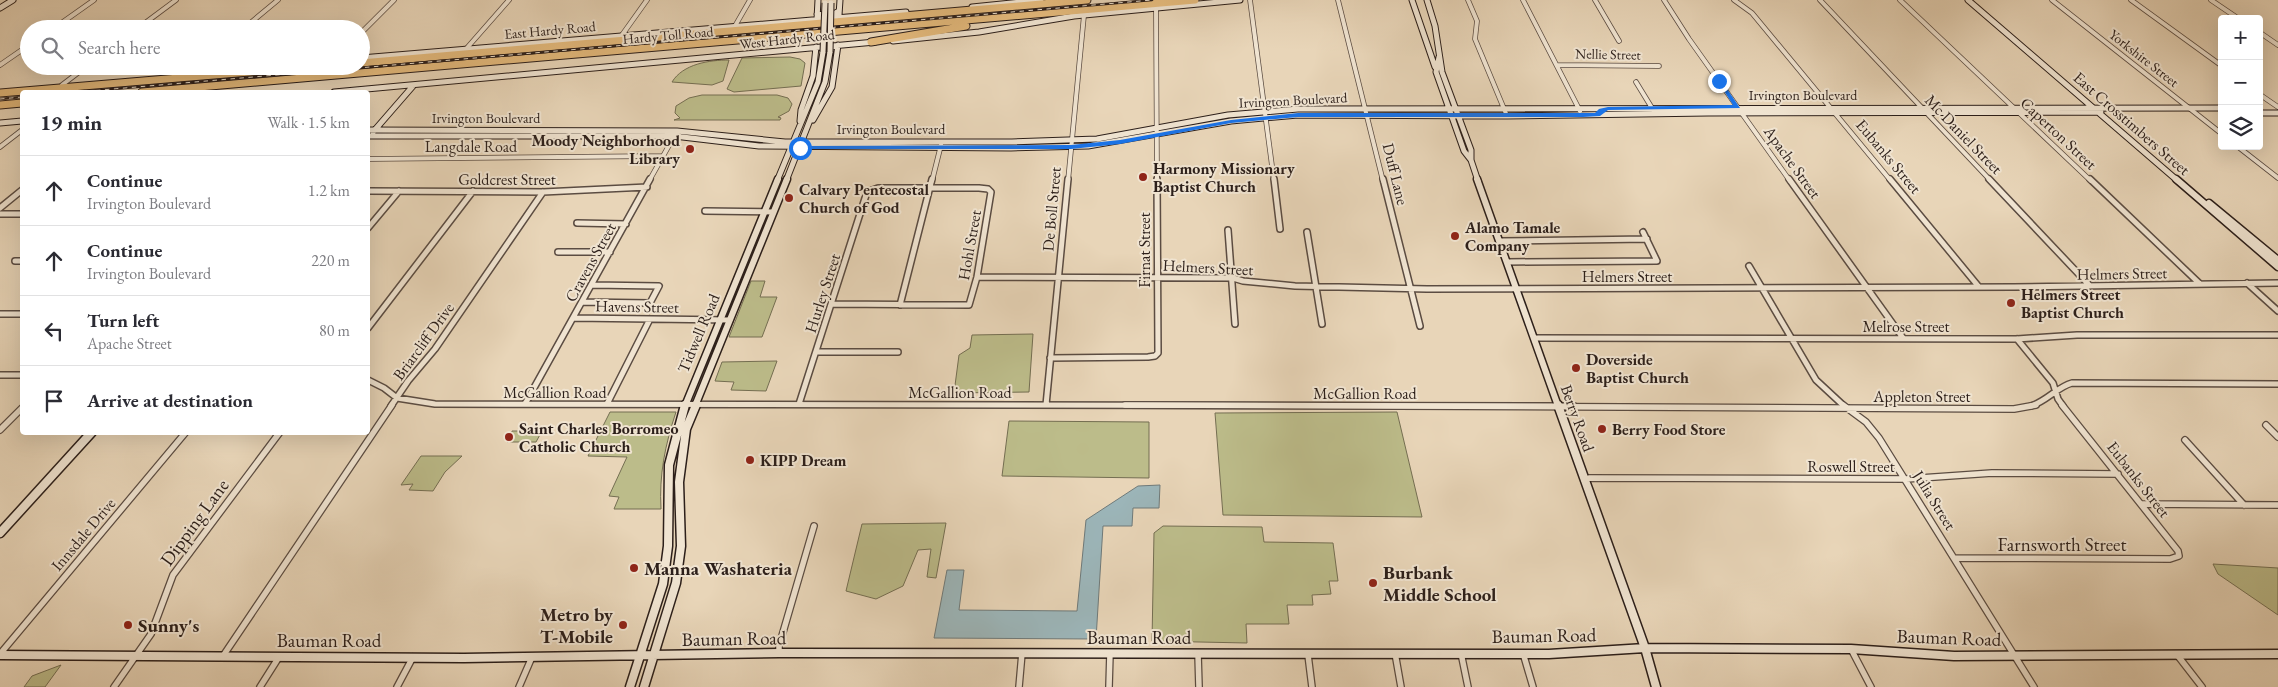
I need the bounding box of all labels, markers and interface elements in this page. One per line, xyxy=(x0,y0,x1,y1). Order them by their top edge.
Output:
map controls xyxy=(2218,15,2263,150)
button: + xyxy=(2218,15,2263,60)
street label: East Hardy Road xyxy=(503,17,597,43)
search box xyxy=(20,20,370,75)
street label: Hardy Toll Road xyxy=(622,22,715,48)
street label: West Hardy Road xyxy=(739,25,836,53)
street label: Yorkshire Street xyxy=(2105,25,2183,91)
icon: search xyxy=(38,34,66,62)
text: Search here xyxy=(78,35,160,60)
street label: Nellie Street xyxy=(1575,44,1642,64)
button: − xyxy=(2218,60,2263,105)
street label: East Crosstimbers Street xyxy=(2069,67,2194,180)
route end xyxy=(1708,70,1731,93)
street label: Irvington Boulevard xyxy=(1749,86,1858,104)
street label: Irvington Boulevard xyxy=(1238,88,1349,112)
street label: Mc Daniel Street xyxy=(1920,90,2007,179)
street label: Caperton Street xyxy=(2016,92,2101,174)
button: layers xyxy=(2218,105,2263,150)
text: 19 min xyxy=(40,109,102,136)
street label: Irvington Boulevard xyxy=(432,109,541,127)
text: Walk · 1.5 km xyxy=(267,112,350,133)
street label: Eubanks Street xyxy=(1851,115,1926,198)
street label: Irvington Boulevard xyxy=(837,120,946,138)
street label: Apache Street xyxy=(1759,121,1826,203)
place label: Moody Neighborhood Library xyxy=(531,130,680,169)
street label: Langdale Road xyxy=(425,136,518,157)
route start xyxy=(789,137,812,160)
street label: Duff Lane xyxy=(1378,141,1413,207)
marker: Moody Neighborhood Library xyxy=(684,143,696,155)
place label: Harmony Missionary Baptist Church xyxy=(1153,158,1295,197)
street label: De Boll Street xyxy=(1037,166,1066,252)
text: Continue xyxy=(87,168,162,193)
street label: Goldcrest Street xyxy=(458,169,556,190)
marker: Harmony Missionary Baptist Church xyxy=(1137,171,1149,183)
icon: ahead xyxy=(40,177,68,205)
place label: Calvary Pentecostal Church of God xyxy=(799,179,930,218)
text: 1.2 km xyxy=(308,180,350,201)
marker: Calvary Pentecostal Church of God xyxy=(783,192,795,204)
text: Irvington Boulevard xyxy=(87,193,211,214)
street label: Hohl Street xyxy=(953,208,986,282)
street label: Firnat Street xyxy=(1134,212,1155,288)
place label: Alamo Tamale Company xyxy=(1464,217,1561,256)
street label: Cravens Street xyxy=(560,219,621,306)
marker: Alamo Tamale Company xyxy=(1449,230,1461,242)
text: Continue xyxy=(87,238,162,263)
icon: ahead xyxy=(40,247,68,275)
text: 220 m xyxy=(311,250,350,271)
street label: Hurley Street xyxy=(800,251,845,335)
street label: Helmers Street xyxy=(1162,255,1254,280)
street label: Helmers Street xyxy=(2077,262,2167,285)
text: Irvington Boulevard xyxy=(87,263,211,284)
street label: Helmers Street xyxy=(1582,266,1672,287)
place label: Helmers Street Baptist Church xyxy=(2021,284,2124,323)
street label: Tidwell Road xyxy=(672,290,725,376)
street label: Havens Street xyxy=(595,295,679,318)
marker: Helmers Street Baptist Church xyxy=(2005,297,2017,309)
street label: Briarcliff Drive xyxy=(388,298,459,384)
text: Turn left xyxy=(87,308,159,333)
street label: Melrose Street xyxy=(1862,316,1950,337)
icon: left xyxy=(40,317,68,345)
text: 80 m xyxy=(319,320,350,341)
text: Apache Street xyxy=(87,333,172,354)
place label: Doverside Baptist Church xyxy=(1586,349,1689,388)
marker: Doverside Baptist Church xyxy=(1570,362,1582,374)
street label: McGallion Road xyxy=(503,382,608,403)
street label: McGallion Road xyxy=(908,382,1013,403)
street label: Berry Road xyxy=(1556,382,1600,456)
street label: McGallion Road xyxy=(1313,383,1418,404)
street label: Appleton Street xyxy=(1872,386,1971,407)
icon: arrive xyxy=(40,387,68,415)
text: Arrive at destination xyxy=(87,388,253,413)
place label: Saint Charles Borromeo Catholic Church xyxy=(519,418,678,457)
place label: Berry Food Store xyxy=(1612,419,1726,440)
marker: Berry Food Store xyxy=(1596,423,1608,435)
marker: Saint Charles Borromeo Catholic Church xyxy=(503,431,515,443)
street label: Eubanks Street xyxy=(2102,437,2175,522)
place label: KIPP Dream xyxy=(760,450,847,471)
marker: KIPP Dream xyxy=(744,454,756,466)
street label: Roswell Street xyxy=(1807,456,1895,477)
street label: Julia Street xyxy=(1907,465,1961,534)
street label: Dipping Lane xyxy=(154,474,234,571)
street label: Innsdale Drive xyxy=(47,493,120,575)
street label: Farnsworth Street xyxy=(1998,532,2126,557)
place label: Manna Washateria xyxy=(644,556,793,581)
place label: Burbank Middle School xyxy=(1383,560,1497,607)
marker: Manna Washateria xyxy=(628,562,640,574)
marker: Burbank Middle School xyxy=(1367,577,1379,589)
place label: Metro by T-Mobile xyxy=(540,602,614,649)
place label: Sunny's xyxy=(138,613,199,638)
marker: Sunny's xyxy=(122,619,134,631)
marker: Metro by T-Mobile xyxy=(617,619,629,631)
street label: Bauman Road xyxy=(1491,622,1597,649)
street label: Bauman Road xyxy=(1896,623,2002,652)
street label: Bauman Road xyxy=(681,625,787,652)
street label: Bauman Road xyxy=(1087,625,1192,650)
street label: Bauman Road xyxy=(277,628,382,653)

